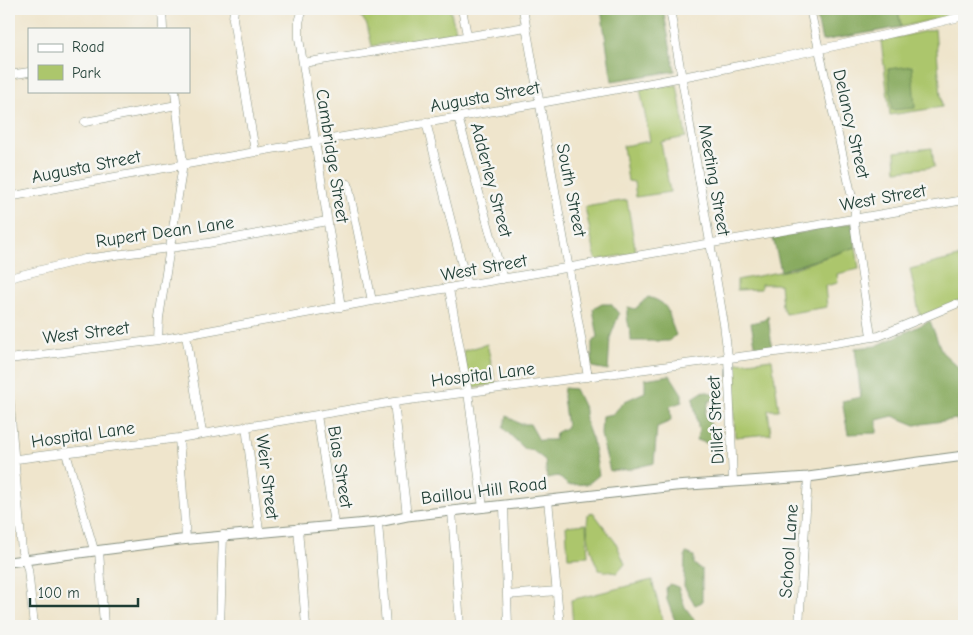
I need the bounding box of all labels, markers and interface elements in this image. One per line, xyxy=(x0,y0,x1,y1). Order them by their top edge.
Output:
legend xyxy=(28,28,190,92)
text: Road xyxy=(72,38,104,56)
text: Park xyxy=(72,64,101,82)
street label: Delancy Street xyxy=(828,67,874,181)
street label: Augusta Street xyxy=(429,77,542,117)
street label: Cambridge Street xyxy=(311,88,353,225)
street label: Adderley Street xyxy=(466,120,517,240)
street label: Meeting Street xyxy=(694,123,734,238)
street label: South Street xyxy=(552,142,590,239)
street label: Augusta Street xyxy=(30,146,143,188)
street label: West Street xyxy=(838,180,929,216)
street label: Rupert Dean Lane xyxy=(95,212,235,252)
street label: West Street xyxy=(439,250,530,286)
street label: West Street xyxy=(41,317,131,349)
street label: Hospital Lane xyxy=(430,358,536,392)
street label: Dillet Street xyxy=(703,374,729,465)
street label: Hospital Lane xyxy=(30,417,136,453)
street label: Bias Street xyxy=(323,424,357,511)
street label: Weir Street xyxy=(251,433,283,522)
street label: Baillou Hill Road xyxy=(420,473,548,509)
street label: School Lane xyxy=(775,503,803,599)
scale bar xyxy=(30,575,138,607)
text: 100 m xyxy=(38,584,80,602)

